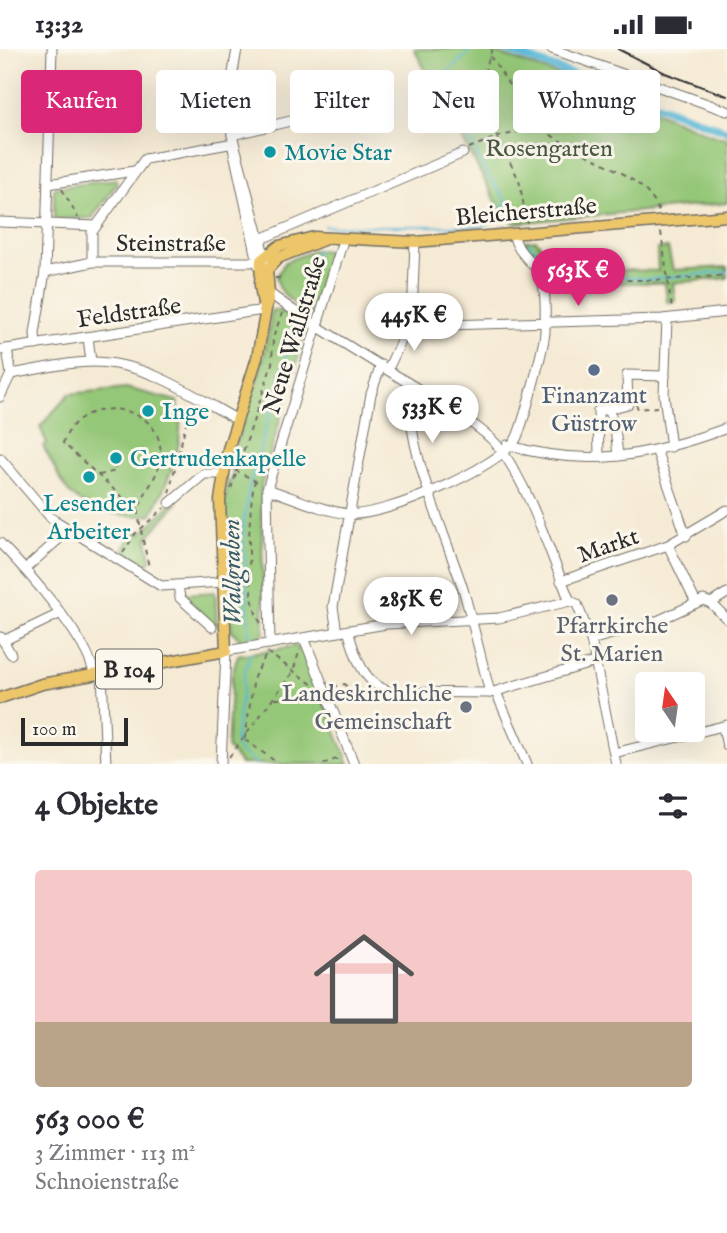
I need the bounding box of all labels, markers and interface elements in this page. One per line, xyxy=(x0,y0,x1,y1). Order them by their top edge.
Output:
text: 13:32 xyxy=(35,8,83,41)
chip: Kaufen xyxy=(21,70,142,133)
chip: Mieten xyxy=(156,70,276,133)
chip: Filter xyxy=(290,70,394,133)
chip: Neu xyxy=(408,70,499,133)
chip: Wohnung xyxy=(513,70,660,133)
park label: Rosengarten xyxy=(485,134,613,165)
place label: Movie Star xyxy=(284,138,392,169)
marker: Movie Star xyxy=(262,144,278,160)
street label: Bleicherstraße xyxy=(454,191,598,234)
street label: Steinstraße xyxy=(116,229,226,260)
pin: 563K € xyxy=(521,249,635,308)
street label: Neue Wallstraße xyxy=(257,252,334,418)
text: 563K € xyxy=(547,256,609,285)
street label: Feldstraße xyxy=(75,291,183,336)
pin: 445K € xyxy=(357,293,471,353)
text: 445K € xyxy=(381,301,447,330)
marker: Finanzamt Güstrow xyxy=(586,362,602,378)
place label: Finanzamt Güstrow xyxy=(541,381,647,440)
pin: 533K € xyxy=(375,385,489,445)
text: 533K € xyxy=(402,393,462,422)
place label: Inge xyxy=(162,397,209,428)
marker: Inge xyxy=(140,403,156,419)
place label: Gertrudenkapelle xyxy=(130,444,306,475)
marker: Gertrudenkapelle xyxy=(108,450,124,466)
marker: Lesender Arbeiter xyxy=(81,469,97,485)
place label: Lesender Arbeiter xyxy=(42,489,136,548)
water label: Wallgraben xyxy=(215,518,251,626)
street label: Markt xyxy=(574,522,643,571)
pin: 285K € xyxy=(354,577,468,637)
text: 285K € xyxy=(379,585,443,614)
marker: Pfarrkirche St. Marien xyxy=(604,592,620,608)
place label: Pfarrkirche St. Marien xyxy=(556,611,668,670)
road number: B 104 xyxy=(96,649,162,689)
north arrow xyxy=(635,672,705,742)
map controls xyxy=(635,672,705,742)
place label: Landeskirchliche Gemeinschaft xyxy=(281,679,452,738)
marker: Landeskirchliche Gemeinschaft xyxy=(458,699,474,715)
scale bar xyxy=(21,715,128,747)
text: 100 m xyxy=(32,718,76,742)
text: 4 Objekte xyxy=(35,787,158,825)
icon: filters xyxy=(654,787,692,825)
icon: home xyxy=(301,916,427,1042)
text: 563 000 € xyxy=(35,1101,145,1139)
text: 3 Zimmer · 113 m² xyxy=(35,1139,195,1168)
text: Schnoienstraße xyxy=(35,1168,179,1197)

